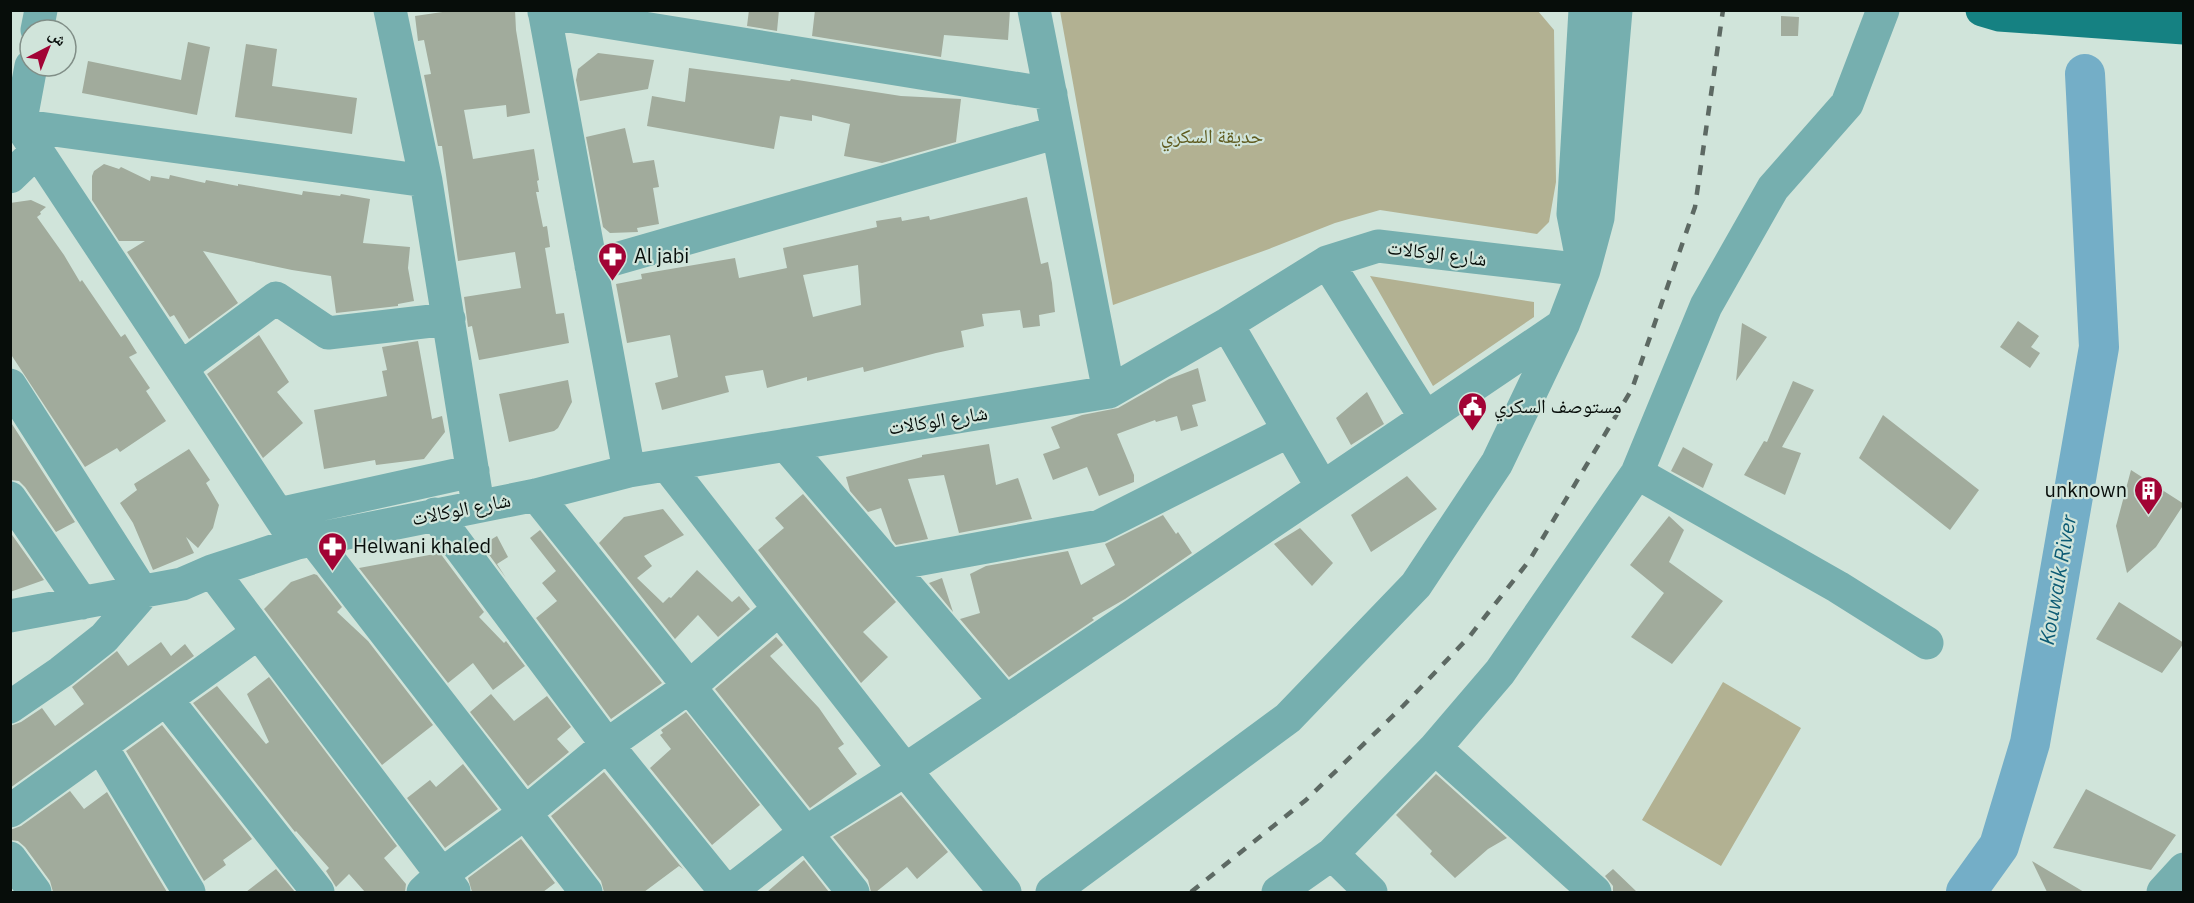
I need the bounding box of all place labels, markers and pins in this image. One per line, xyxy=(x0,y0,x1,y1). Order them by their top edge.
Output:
pharmacy icon: Al jabi xyxy=(597,240,629,282)
place label: Al jabi xyxy=(634,242,689,269)
public building icon: مستوصف السكري xyxy=(1457,390,1489,432)
place label: مستوصف السكري xyxy=(1494,392,1622,422)
building icon: unknown xyxy=(2132,474,2164,516)
place label: unknown xyxy=(2045,476,2127,503)
pharmacy icon: Helwani khaled xyxy=(316,530,348,572)
place label: Helwani khaled xyxy=(353,532,491,559)

